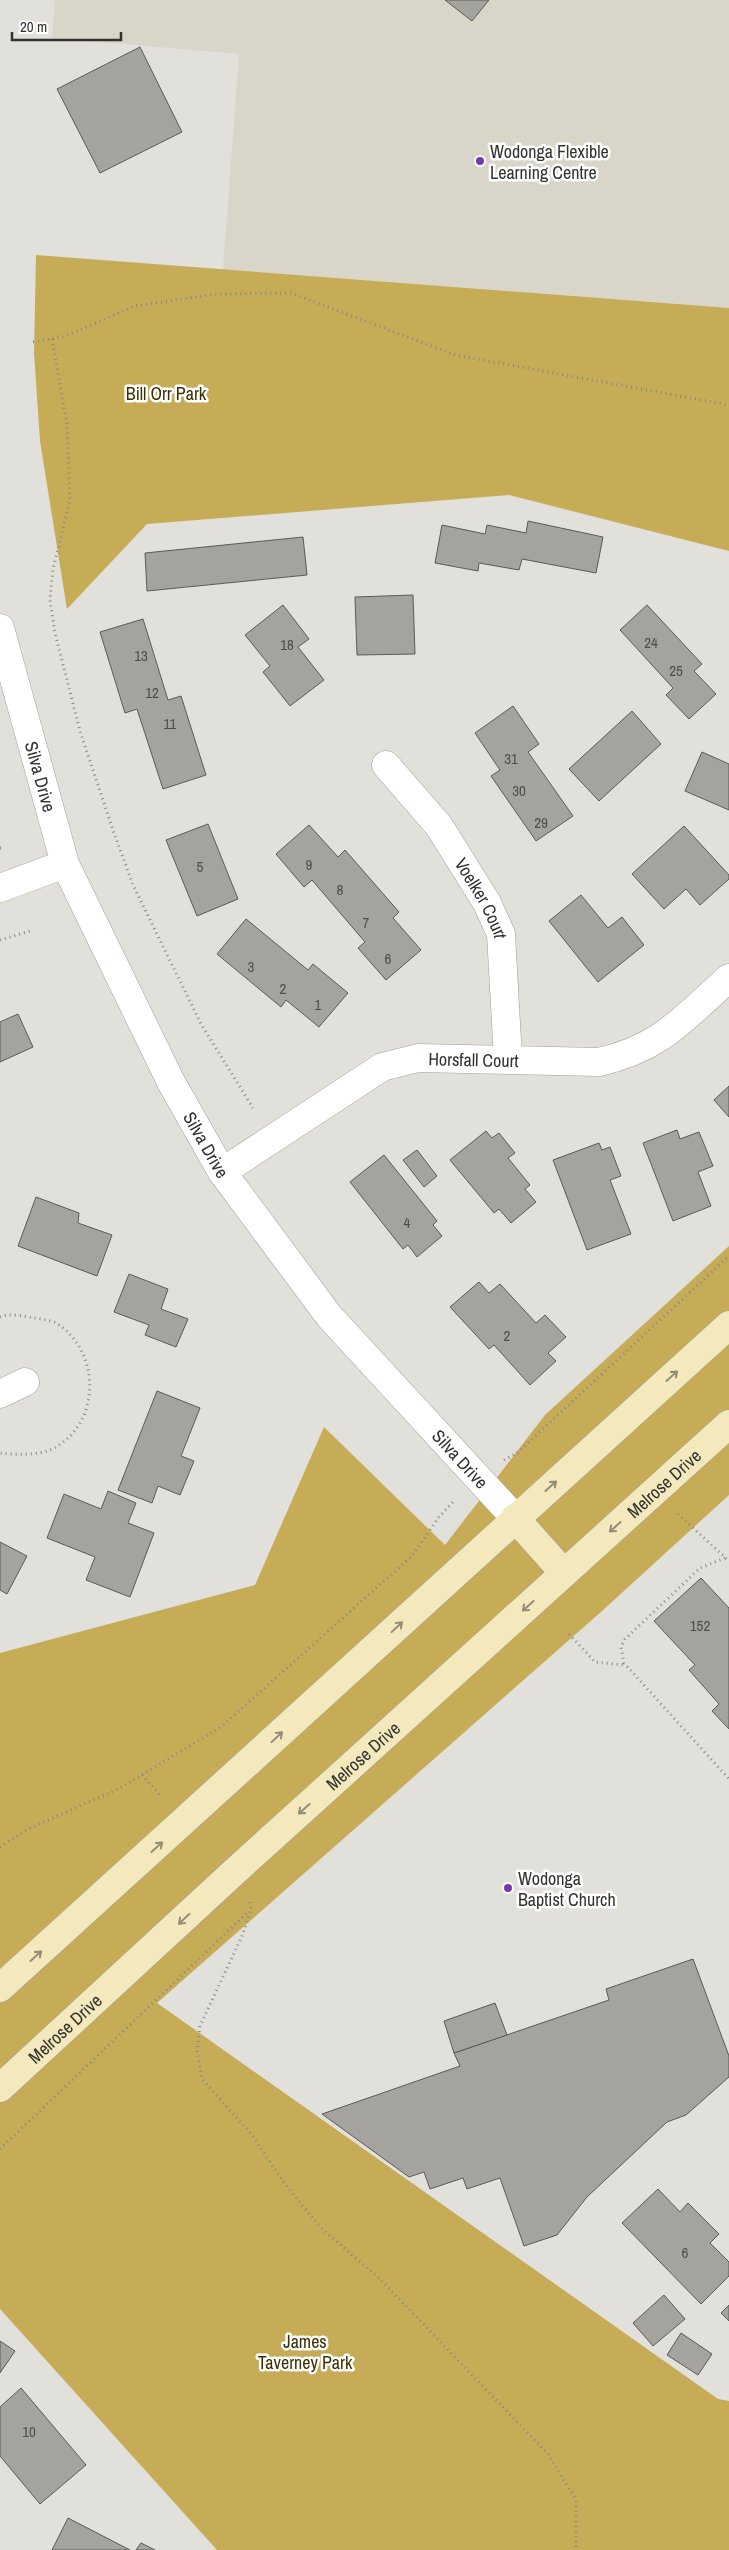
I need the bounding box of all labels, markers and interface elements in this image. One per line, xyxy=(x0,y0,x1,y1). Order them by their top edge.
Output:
scale bar xyxy=(12,10,121,42)
text: 20 m xyxy=(20,16,47,37)
place label: Wodonga Flexible Learning Centre xyxy=(490,139,609,185)
marker: Wodonga Flexible Learning Centre xyxy=(474,155,486,167)
park label: Bill Orr Park xyxy=(126,381,207,406)
house number: 24 xyxy=(644,632,658,653)
house number: 18 xyxy=(280,634,294,655)
house number: 13 xyxy=(134,645,148,666)
house number: 25 xyxy=(669,660,683,681)
house number: 12 xyxy=(145,682,159,703)
house number: 11 xyxy=(164,713,177,734)
street label: Silva Drive xyxy=(19,738,63,815)
house number: 31 xyxy=(504,748,518,769)
house number: 30 xyxy=(512,780,526,801)
house number: 29 xyxy=(534,812,548,833)
street label: Voelker Court xyxy=(449,853,514,939)
house number: 9 xyxy=(306,854,313,875)
house number: 5 xyxy=(197,856,204,877)
house number: 8 xyxy=(337,879,344,900)
house number: 7 xyxy=(363,912,370,933)
house number: 6 xyxy=(385,948,392,969)
house number: 3 xyxy=(248,956,255,977)
house number: 2 xyxy=(280,978,287,999)
house number: 1 xyxy=(315,994,322,1015)
street label: Horsfall Court xyxy=(428,1046,519,1073)
street label: Silva Drive xyxy=(178,1107,235,1183)
house number: 4 xyxy=(404,1212,411,1233)
house number: 2 xyxy=(504,1325,511,1346)
one-way arrow xyxy=(665,1371,678,1382)
street label: Silva Drive xyxy=(427,1424,494,1494)
street label: Melrose Drive xyxy=(621,1443,706,1523)
one-way arrow xyxy=(545,1480,558,1491)
one-way arrow xyxy=(608,1521,621,1533)
one-way arrow xyxy=(521,1600,534,1612)
house number: 152 xyxy=(690,1615,710,1636)
one-way arrow xyxy=(390,1621,403,1633)
street label: Melrose Drive xyxy=(320,1715,405,1796)
one-way arrow xyxy=(271,1731,283,1743)
one-way arrow xyxy=(297,1803,310,1815)
one-way arrow xyxy=(151,1841,164,1853)
place label: Wodonga Baptist Church xyxy=(518,1866,616,1912)
marker: Wodonga Baptist Church xyxy=(502,1882,514,1894)
one-way arrow xyxy=(177,1913,190,1925)
one-way arrow xyxy=(30,1950,43,1962)
street label: Melrose Drive xyxy=(22,1988,107,2069)
house number: 6 xyxy=(682,2242,689,2263)
park label: James Taverney Park xyxy=(258,2329,353,2375)
house number: 10 xyxy=(22,2421,36,2442)

